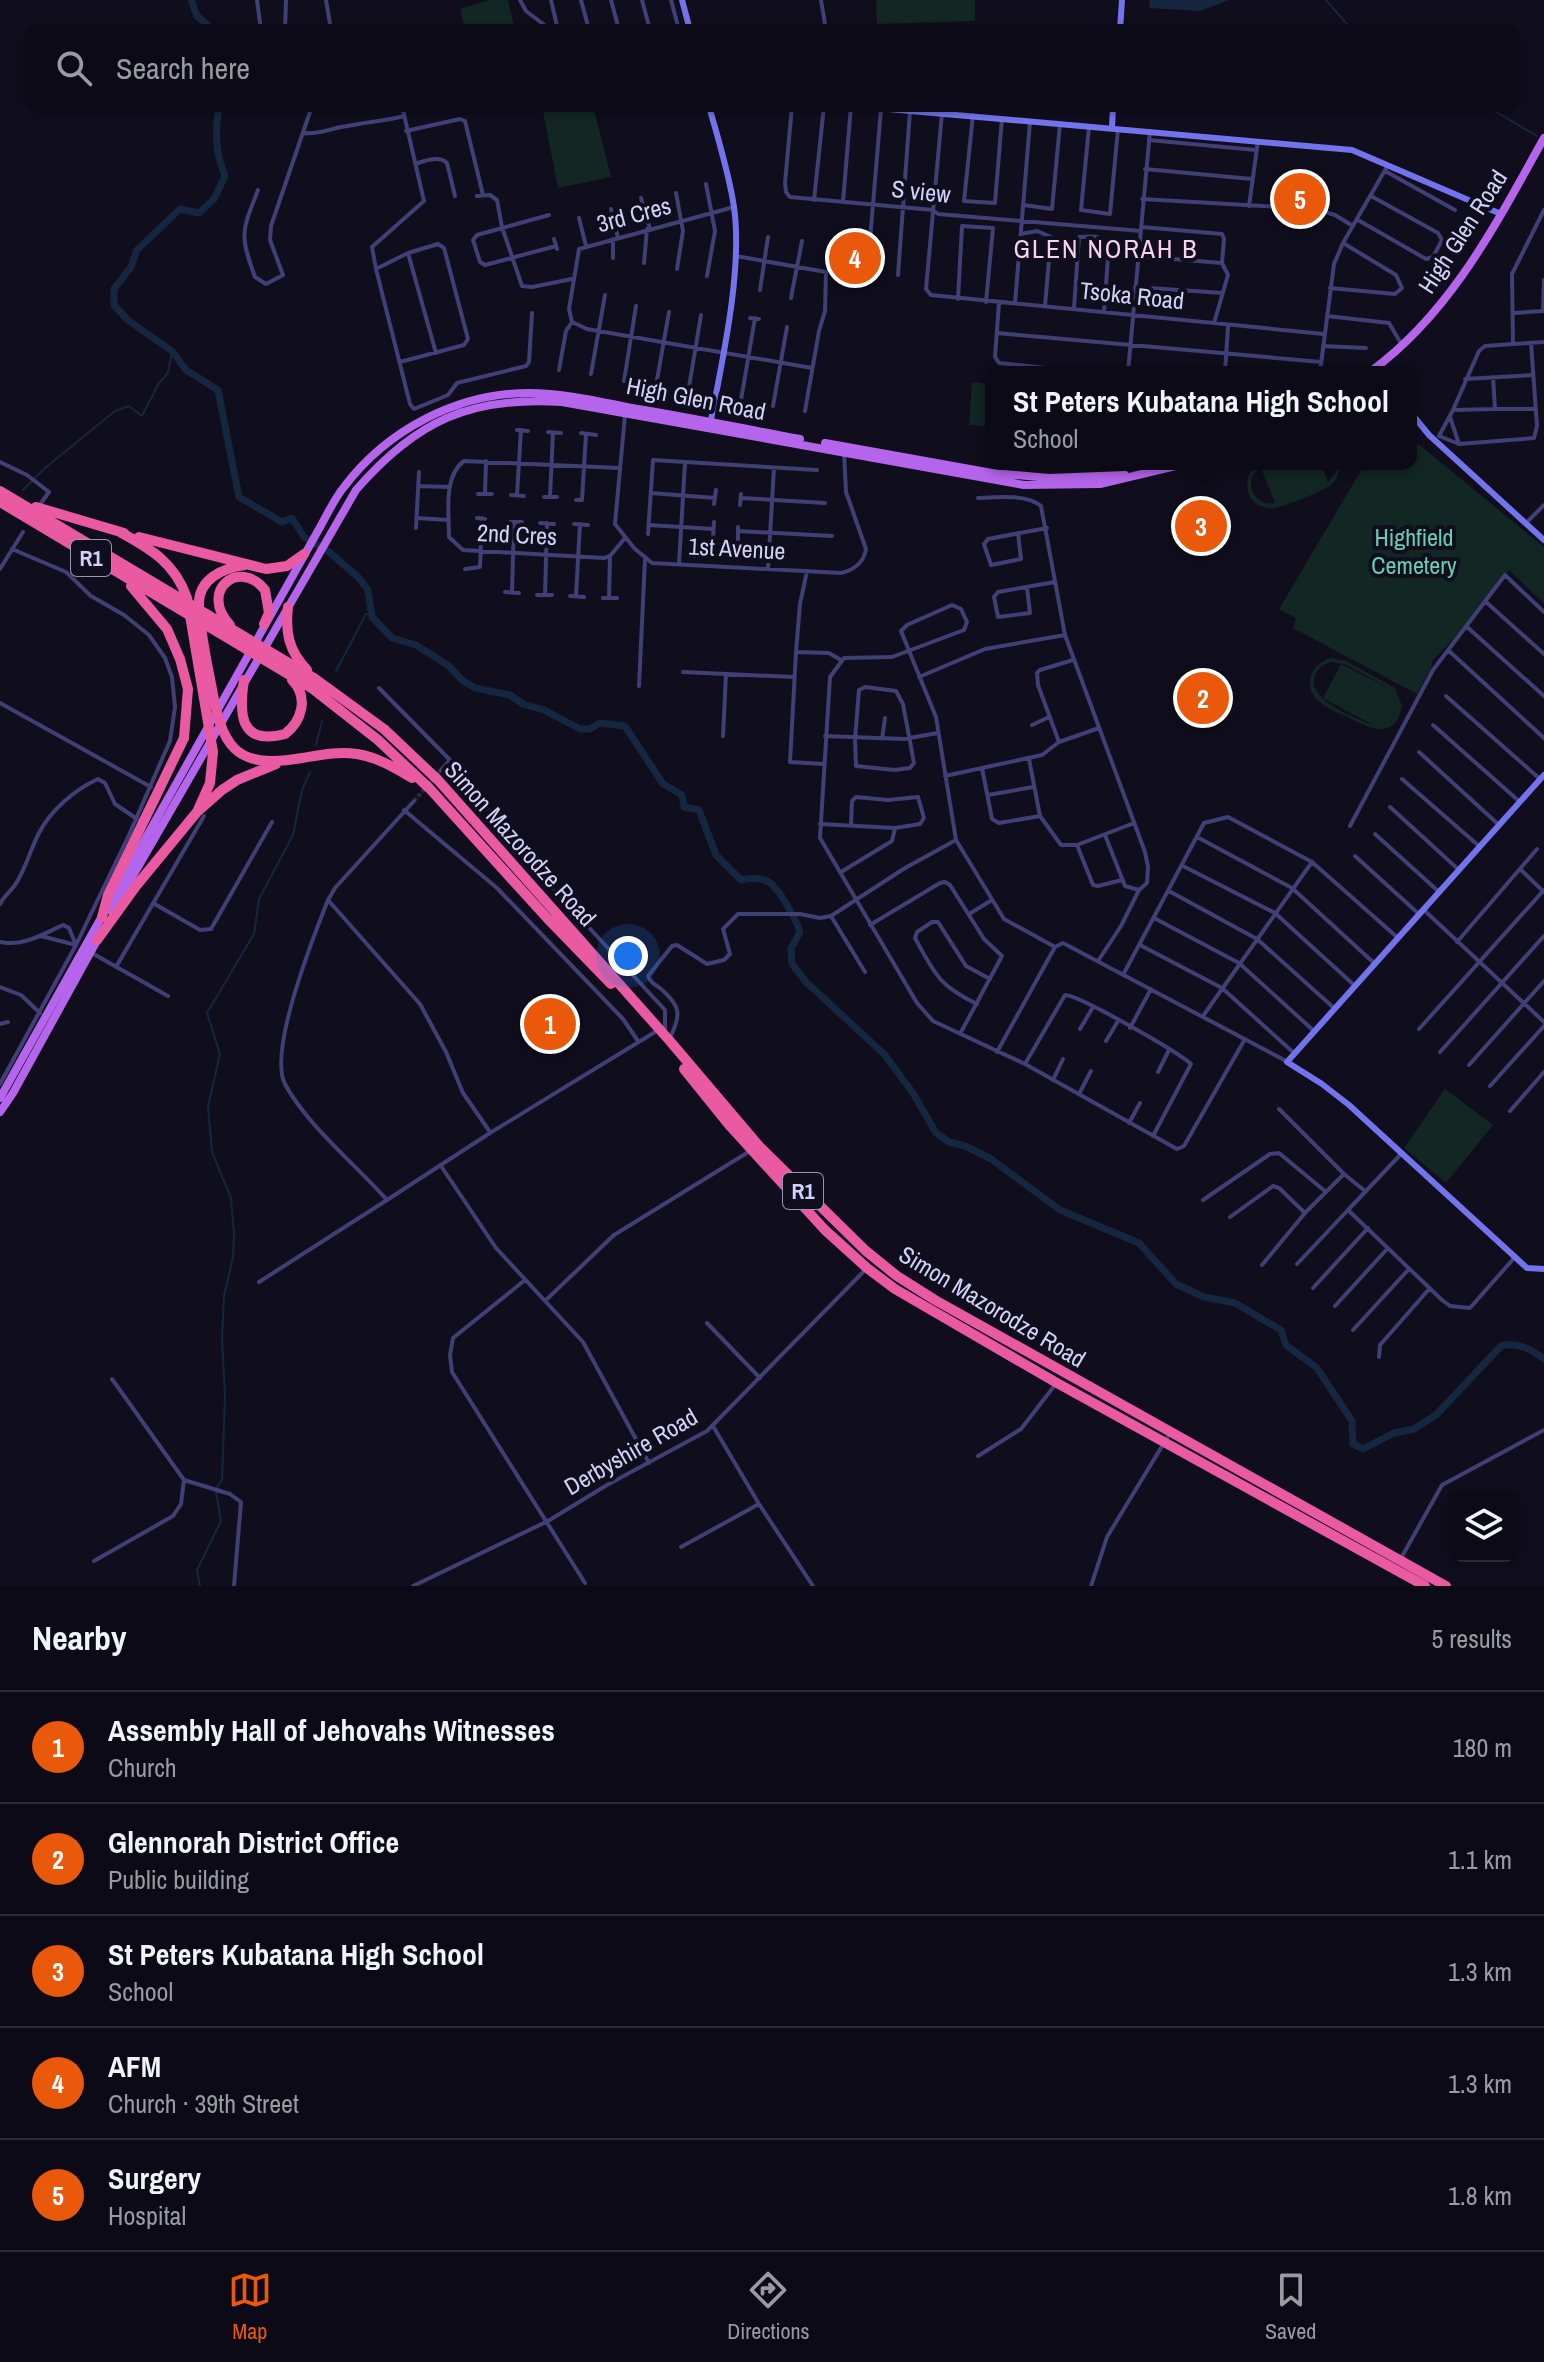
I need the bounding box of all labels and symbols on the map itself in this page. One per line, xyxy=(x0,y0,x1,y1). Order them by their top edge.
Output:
street label: High Glen Road xyxy=(1410,164,1514,299)
pin: 5 xyxy=(1274,169,1326,229)
street label: S view xyxy=(890,172,953,210)
street label: 3rd Cres xyxy=(593,189,674,239)
pin: 4 xyxy=(829,228,881,288)
district label: GLEN NORAH B xyxy=(1013,231,1199,266)
street label: Tsoka Road xyxy=(1078,274,1186,316)
street label: High Glen Road xyxy=(624,369,769,427)
pin: 3 xyxy=(1175,496,1227,556)
street label: 2nd Cres xyxy=(476,516,558,552)
park label: Highfield Cemetery xyxy=(1371,521,1457,581)
street label: 1st Avenue xyxy=(688,529,786,567)
road number: R1 xyxy=(71,540,111,576)
pin: 2 xyxy=(1177,668,1229,728)
street label: Simon Mazorodze Road xyxy=(438,754,604,933)
your location xyxy=(608,936,648,976)
pin: 1 xyxy=(524,994,576,1054)
road number: R1 xyxy=(783,1173,823,1209)
street label: Simon Mazorodze Road xyxy=(893,1238,1092,1375)
street label: Derbyshire Road xyxy=(558,1400,703,1502)

